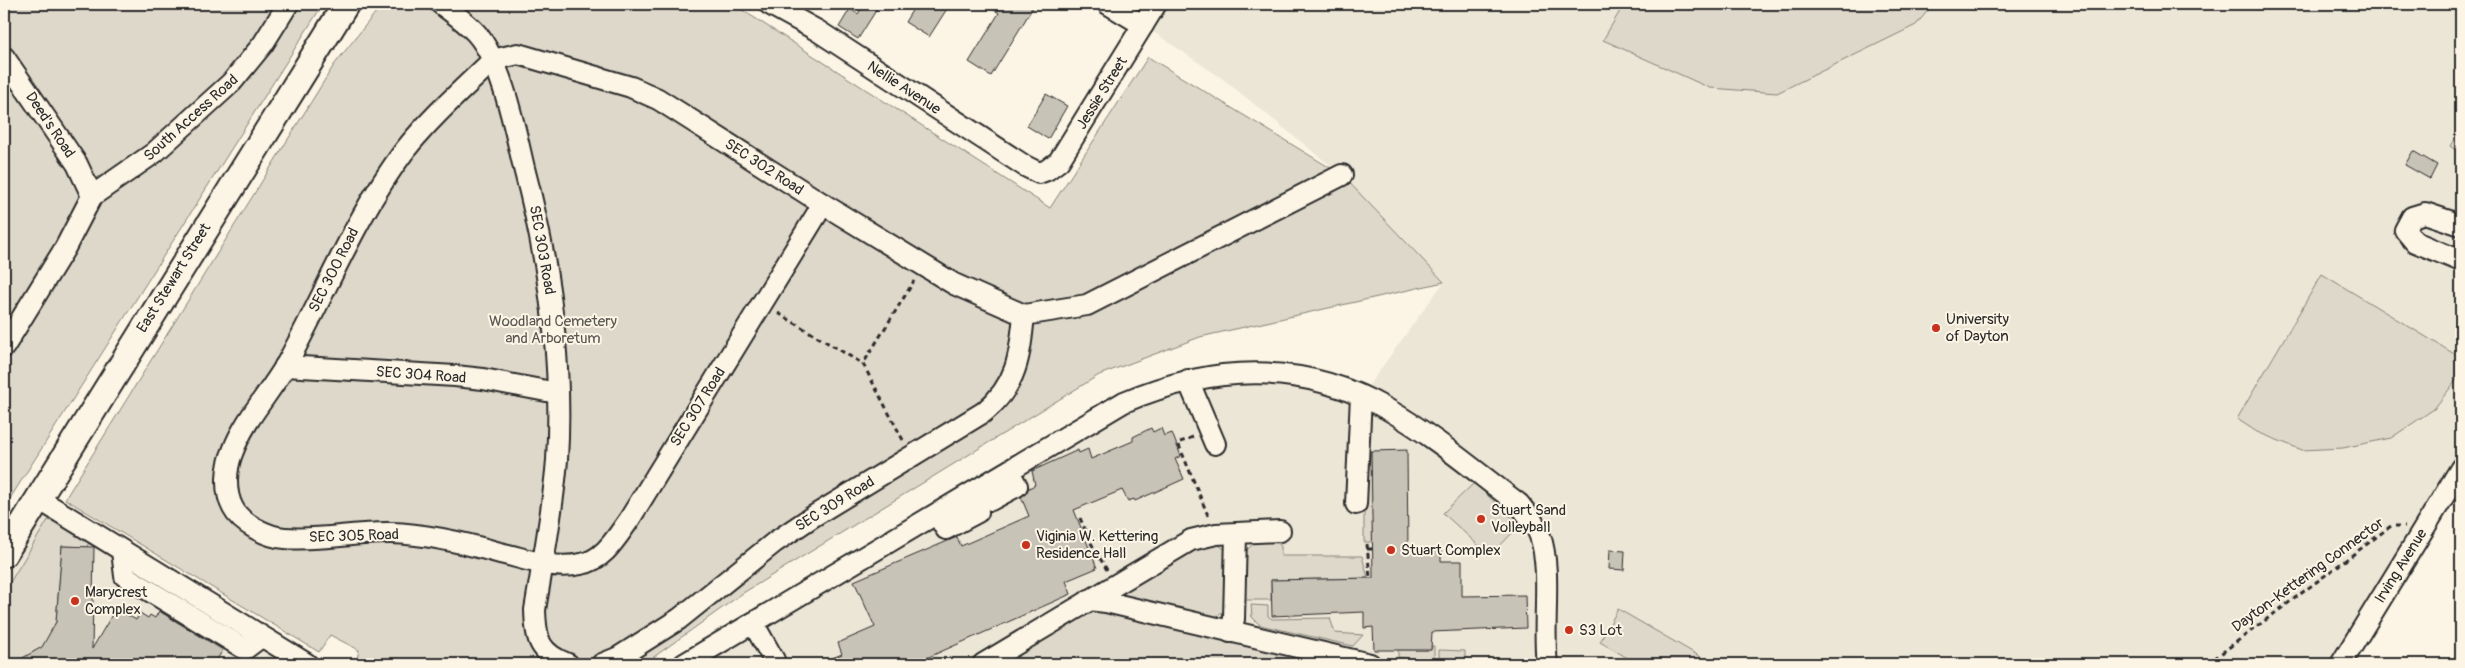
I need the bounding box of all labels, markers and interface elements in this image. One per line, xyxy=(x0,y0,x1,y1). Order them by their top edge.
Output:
street label: Jessie Street xyxy=(1072,52,1132,133)
street label: Nellie Avenue xyxy=(864,57,945,119)
street label: South Access Road xyxy=(140,71,242,165)
street label: Deed's Road xyxy=(21,88,79,162)
street label: SEC 302 Road xyxy=(721,134,807,200)
street label: SEC 303 Road xyxy=(525,204,559,296)
street label: East Stewart Street xyxy=(133,219,216,336)
street label: SEC 300 Road xyxy=(305,225,363,315)
place label: University of Dayton xyxy=(1946,310,2009,346)
park label: Woodland Cemetery and Arboretum xyxy=(489,312,618,348)
marker: University of Dayton xyxy=(1930,322,1942,334)
street label: SEC 304 Road xyxy=(375,362,467,388)
street label: SEC 307 Road xyxy=(666,364,730,450)
street label: SEC 309 Road xyxy=(792,472,878,536)
place label: Stuart Sand Volleyball xyxy=(1491,501,1566,537)
marker: Stuart Sand Volleyball xyxy=(1475,513,1487,525)
street label: Dayton-Kettering Connector xyxy=(2228,513,2388,637)
street label: SEC 305 Road xyxy=(309,525,399,547)
street label: Irving Avenue xyxy=(2371,525,2432,607)
place label: Viginia W. Kettering Residence Hall xyxy=(1036,527,1158,563)
marker: Viginia W. Kettering Residence Hall xyxy=(1020,539,1032,551)
place label: Stuart Complex xyxy=(1401,541,1501,560)
marker: Stuart Complex xyxy=(1385,544,1397,556)
place label: Marycrest Complex xyxy=(85,583,148,619)
marker: Marycrest Complex xyxy=(69,595,81,607)
place label: S3 Lot xyxy=(1579,621,1623,640)
marker: S3 Lot xyxy=(1563,624,1575,636)

